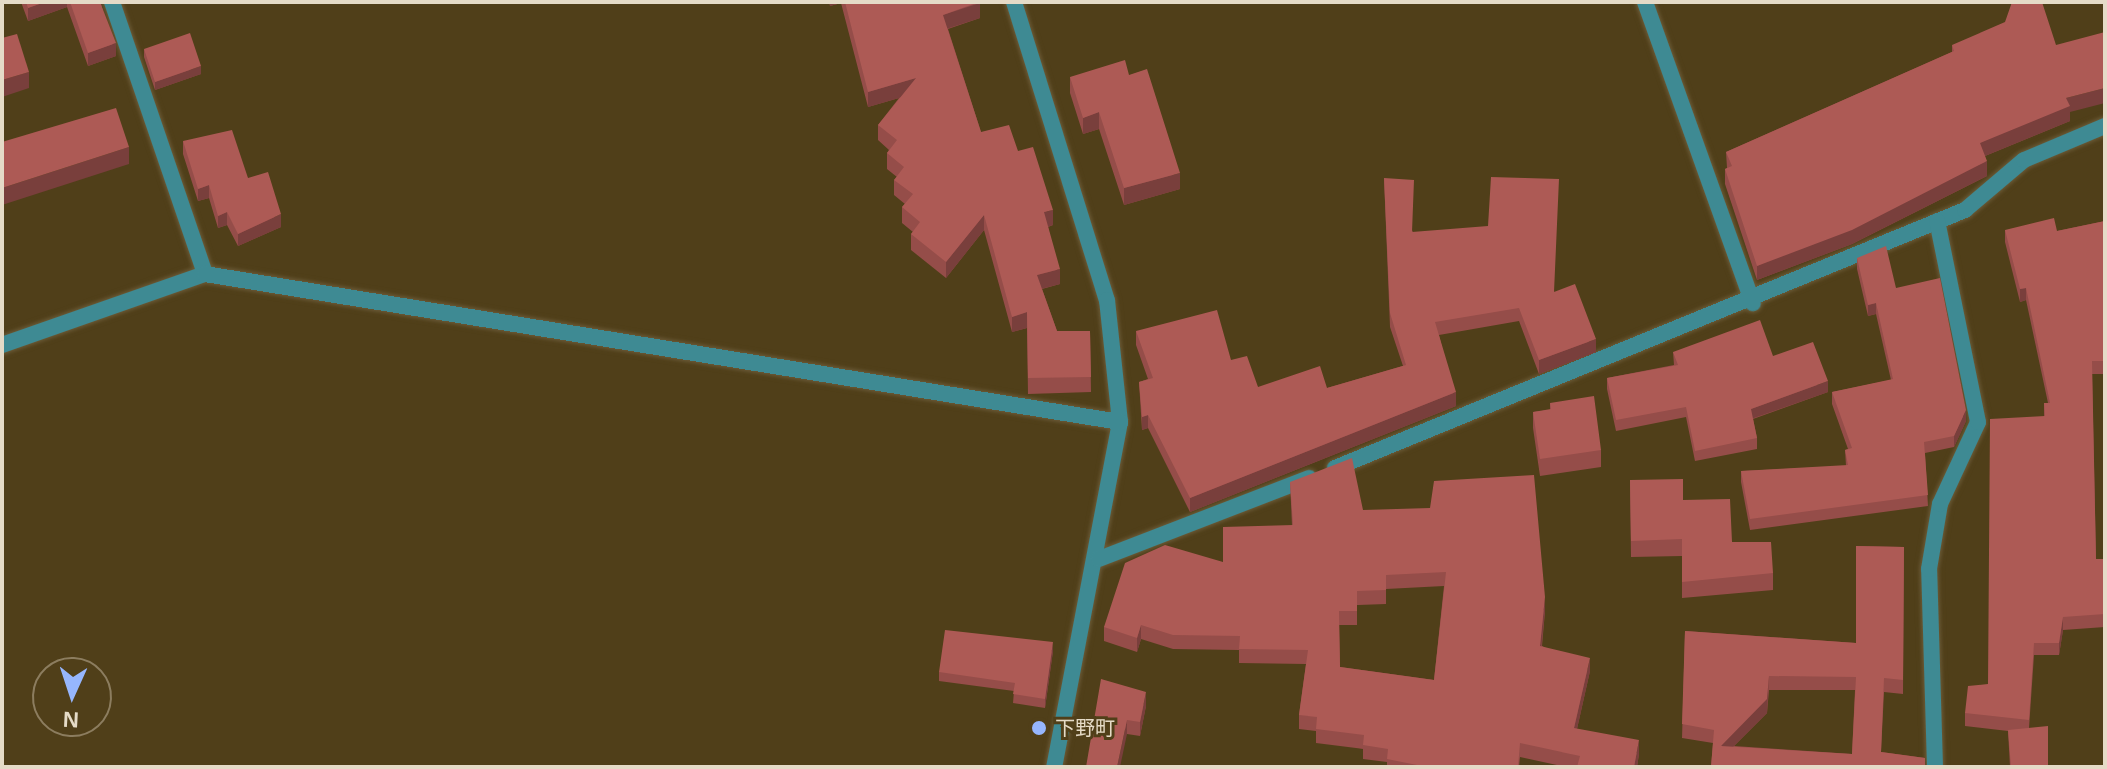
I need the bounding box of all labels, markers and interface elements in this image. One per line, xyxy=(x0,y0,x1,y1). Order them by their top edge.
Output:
north arrow xyxy=(32,657,112,737)
text: N xyxy=(62,707,79,732)
place label: 下野町 xyxy=(1055,716,1115,740)
marker: 下野町 xyxy=(1030,719,1048,737)

